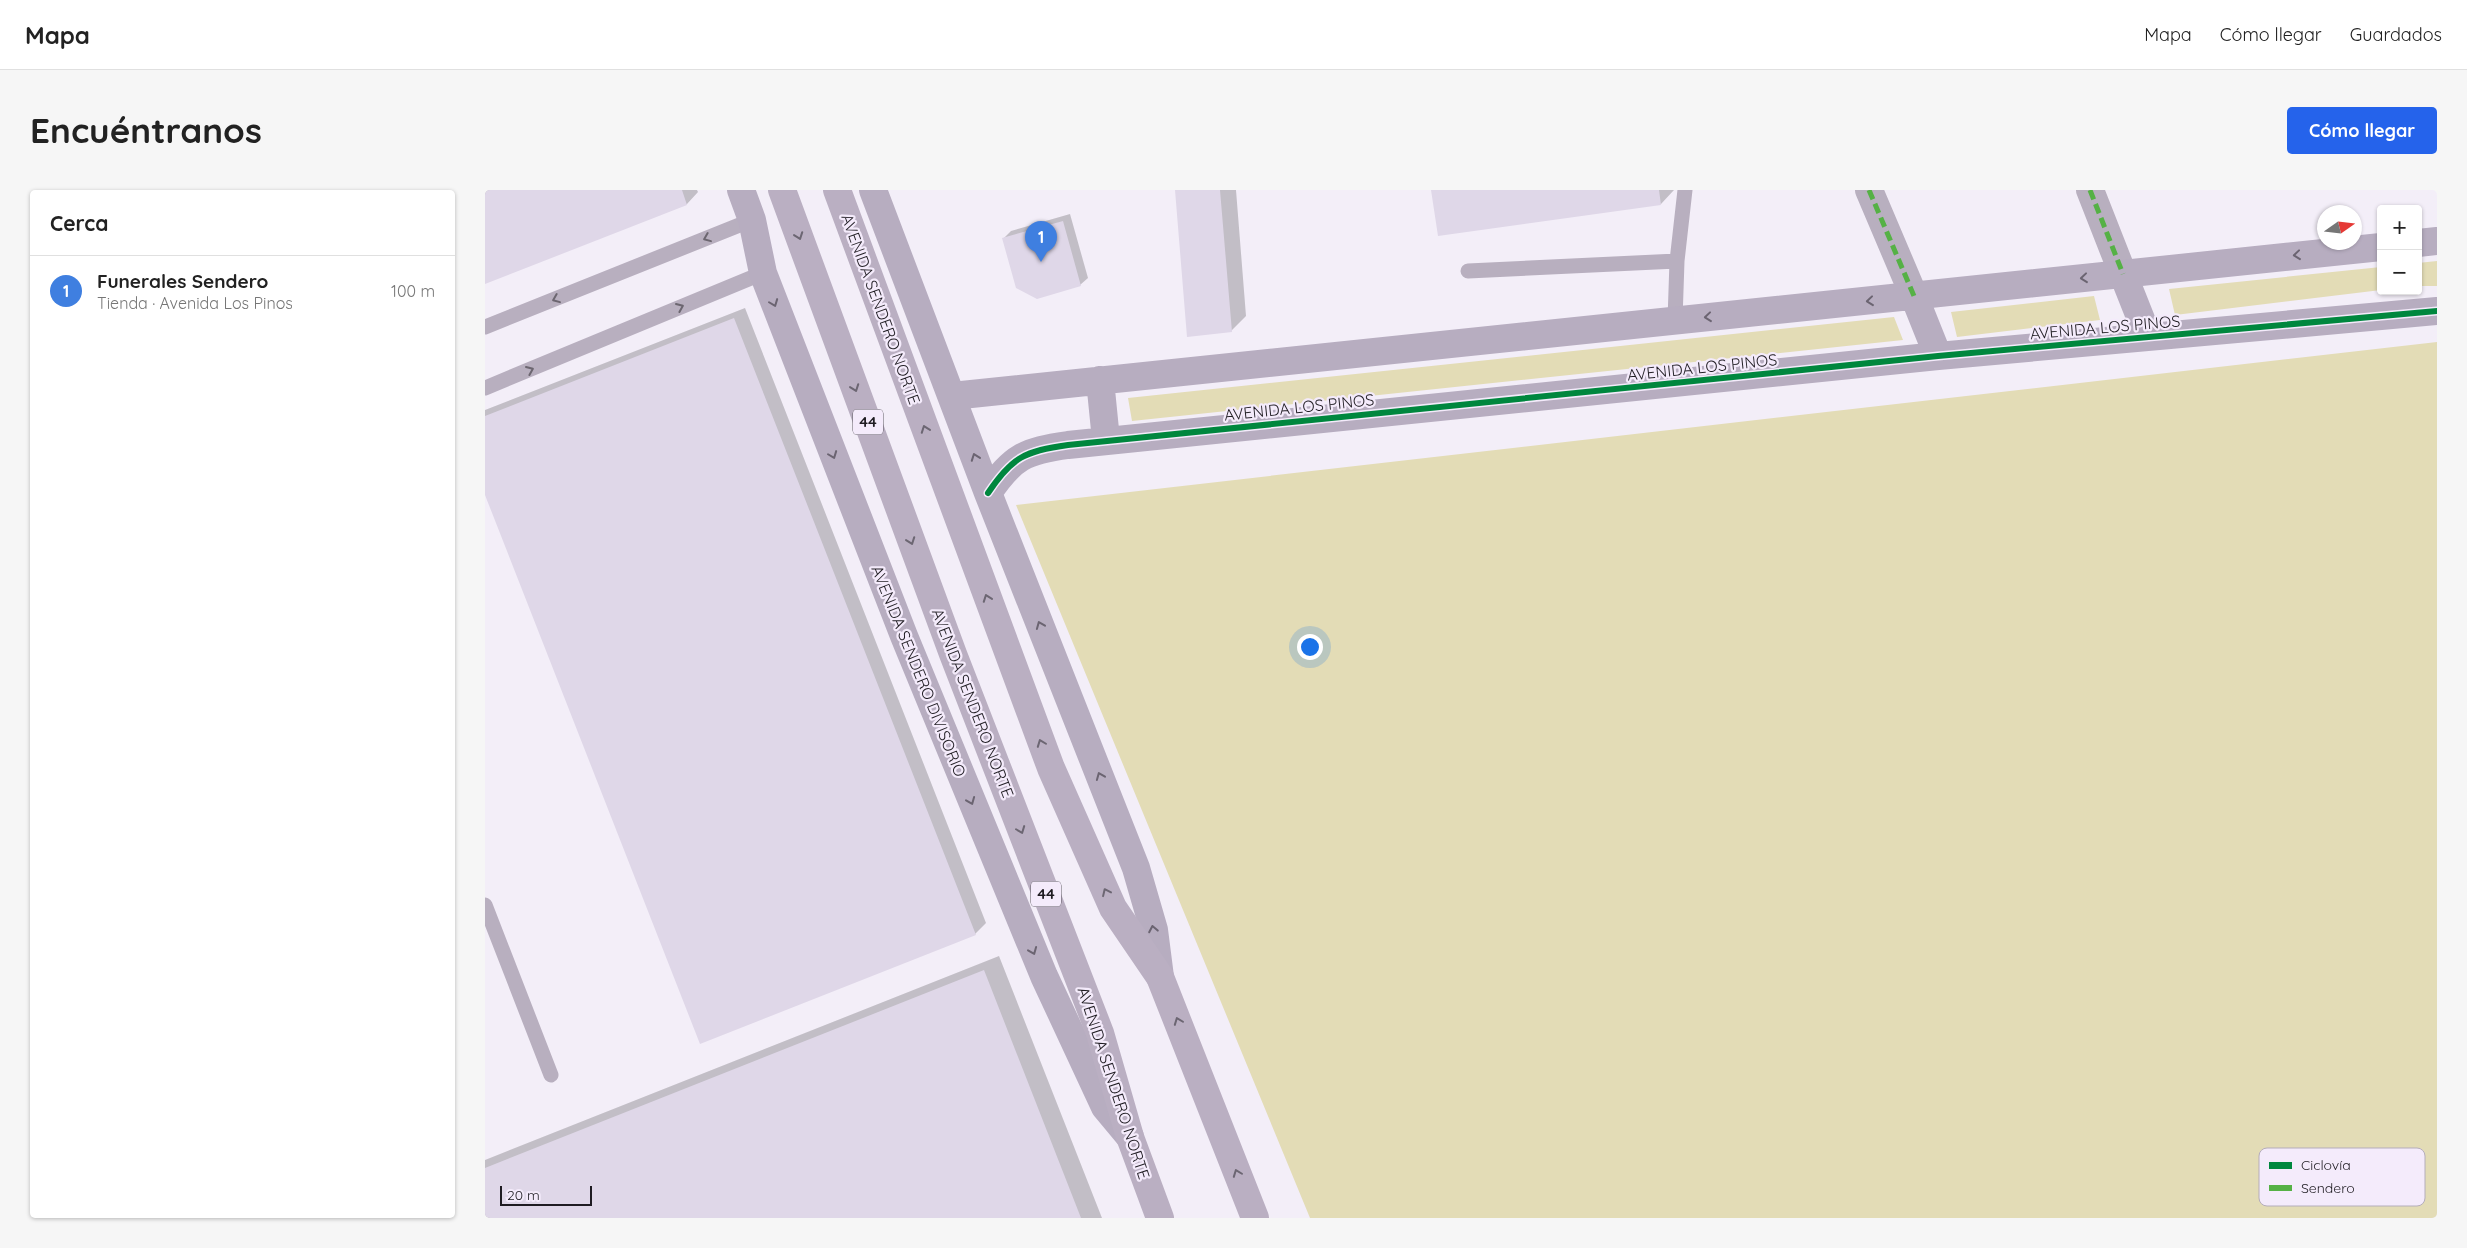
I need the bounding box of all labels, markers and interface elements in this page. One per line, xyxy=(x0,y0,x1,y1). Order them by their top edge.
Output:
text: Mapa xyxy=(25,20,90,50)
text: Mapa xyxy=(2144,23,2192,46)
text: Cómo llegar xyxy=(2220,23,2322,46)
text: Guardados xyxy=(2350,23,2442,46)
button: Cómo llegar xyxy=(2287,107,2437,154)
text: Encuéntranos xyxy=(30,108,262,152)
north arrow xyxy=(2317,205,2362,250)
map controls xyxy=(2377,205,2422,295)
button: + xyxy=(2377,205,2422,250)
text: Cerca xyxy=(50,210,108,236)
street label: AVENIDA SENDERO NORTE xyxy=(837,211,925,407)
pin: 1 xyxy=(1025,221,1057,262)
one-way arrow xyxy=(793,231,803,240)
one-way arrow xyxy=(703,232,712,242)
one-way arrow xyxy=(2293,249,2301,260)
button: − xyxy=(2377,250,2422,295)
text: Funerales Sendero xyxy=(97,269,268,293)
one-way arrow xyxy=(2079,272,2087,283)
text: 1 xyxy=(63,281,69,301)
text: 100 m xyxy=(391,281,435,301)
text: Tienda · Avenida Los Pinos xyxy=(97,293,293,313)
one-way arrow xyxy=(552,293,561,303)
one-way arrow xyxy=(1866,295,1874,306)
one-way arrow xyxy=(769,299,779,307)
one-way arrow xyxy=(675,303,684,314)
street label: AVENIDA LOS PINOS xyxy=(2029,310,2181,344)
one-way arrow xyxy=(1704,311,1712,322)
street label: AVENIDA LOS PINOS xyxy=(1626,349,1778,385)
one-way arrow xyxy=(525,365,534,376)
one-way arrow xyxy=(849,383,859,392)
street label: AVENIDA LOS PINOS xyxy=(1223,389,1375,425)
road number: 44 xyxy=(853,410,883,434)
one-way arrow xyxy=(921,425,931,434)
one-way arrow xyxy=(827,450,837,459)
one-way arrow xyxy=(971,453,981,462)
one-way arrow xyxy=(905,536,915,545)
street label: AVENIDA SENDERO DIVISORIO xyxy=(867,562,971,780)
one-way arrow xyxy=(983,594,993,603)
street label: AVENIDA SENDERO NORTE xyxy=(928,606,1018,800)
one-way arrow xyxy=(1036,621,1046,630)
your location xyxy=(1297,634,1323,660)
one-way arrow xyxy=(1037,739,1048,748)
one-way arrow xyxy=(1096,772,1106,781)
one-way arrow xyxy=(965,796,976,805)
one-way arrow xyxy=(1015,825,1025,834)
road number: 44 xyxy=(1031,882,1061,906)
one-way arrow xyxy=(1102,888,1112,897)
one-way arrow xyxy=(1148,925,1159,934)
one-way arrow xyxy=(1027,946,1037,955)
street label: AVENIDA SENDERO NORTE xyxy=(1073,984,1155,1182)
one-way arrow xyxy=(1173,1018,1183,1026)
legend xyxy=(2259,1148,2425,1206)
text: Ciclovía xyxy=(2301,1156,2351,1174)
one-way arrow xyxy=(1233,1169,1243,1177)
text: Sendero xyxy=(2301,1179,2355,1197)
scale bar xyxy=(500,1183,593,1206)
text: 20 m xyxy=(507,1186,540,1204)

